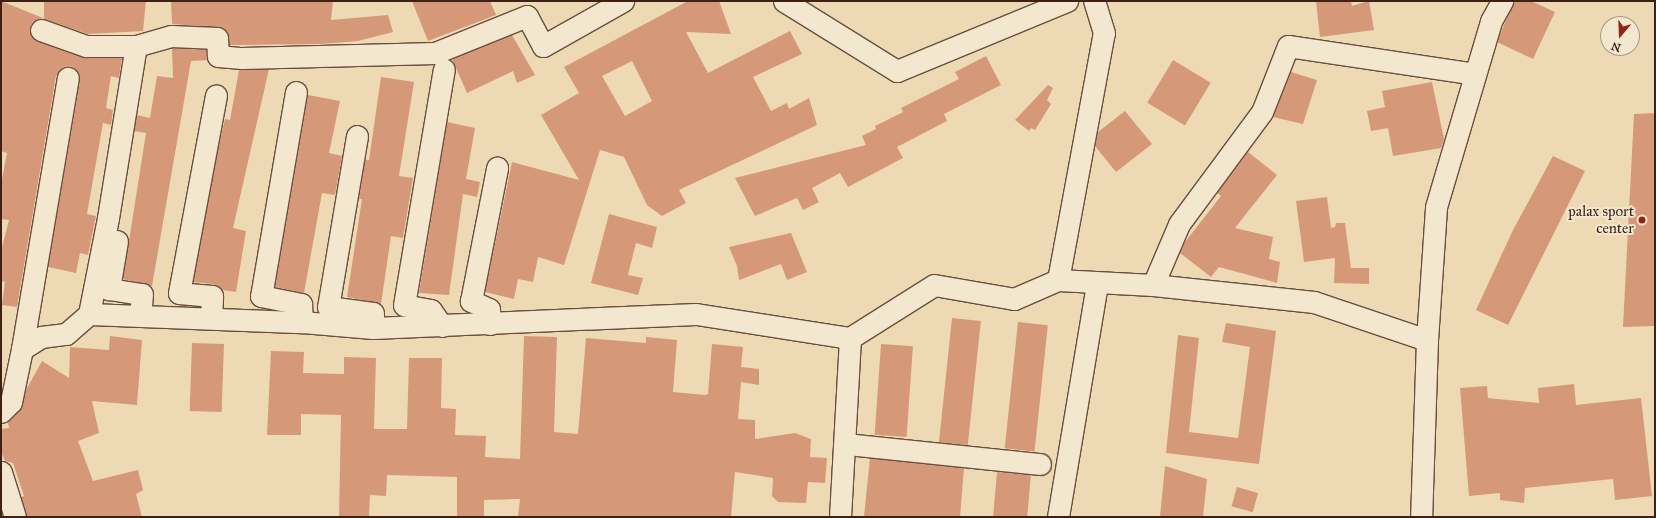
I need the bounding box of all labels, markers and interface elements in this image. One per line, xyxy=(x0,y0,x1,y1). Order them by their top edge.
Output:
north arrow xyxy=(1600,16,1640,56)
text: N xyxy=(1610,39,1623,55)
place label: palax sport center xyxy=(1568,202,1634,237)
marker: palax sport center xyxy=(1637,215,1647,225)

